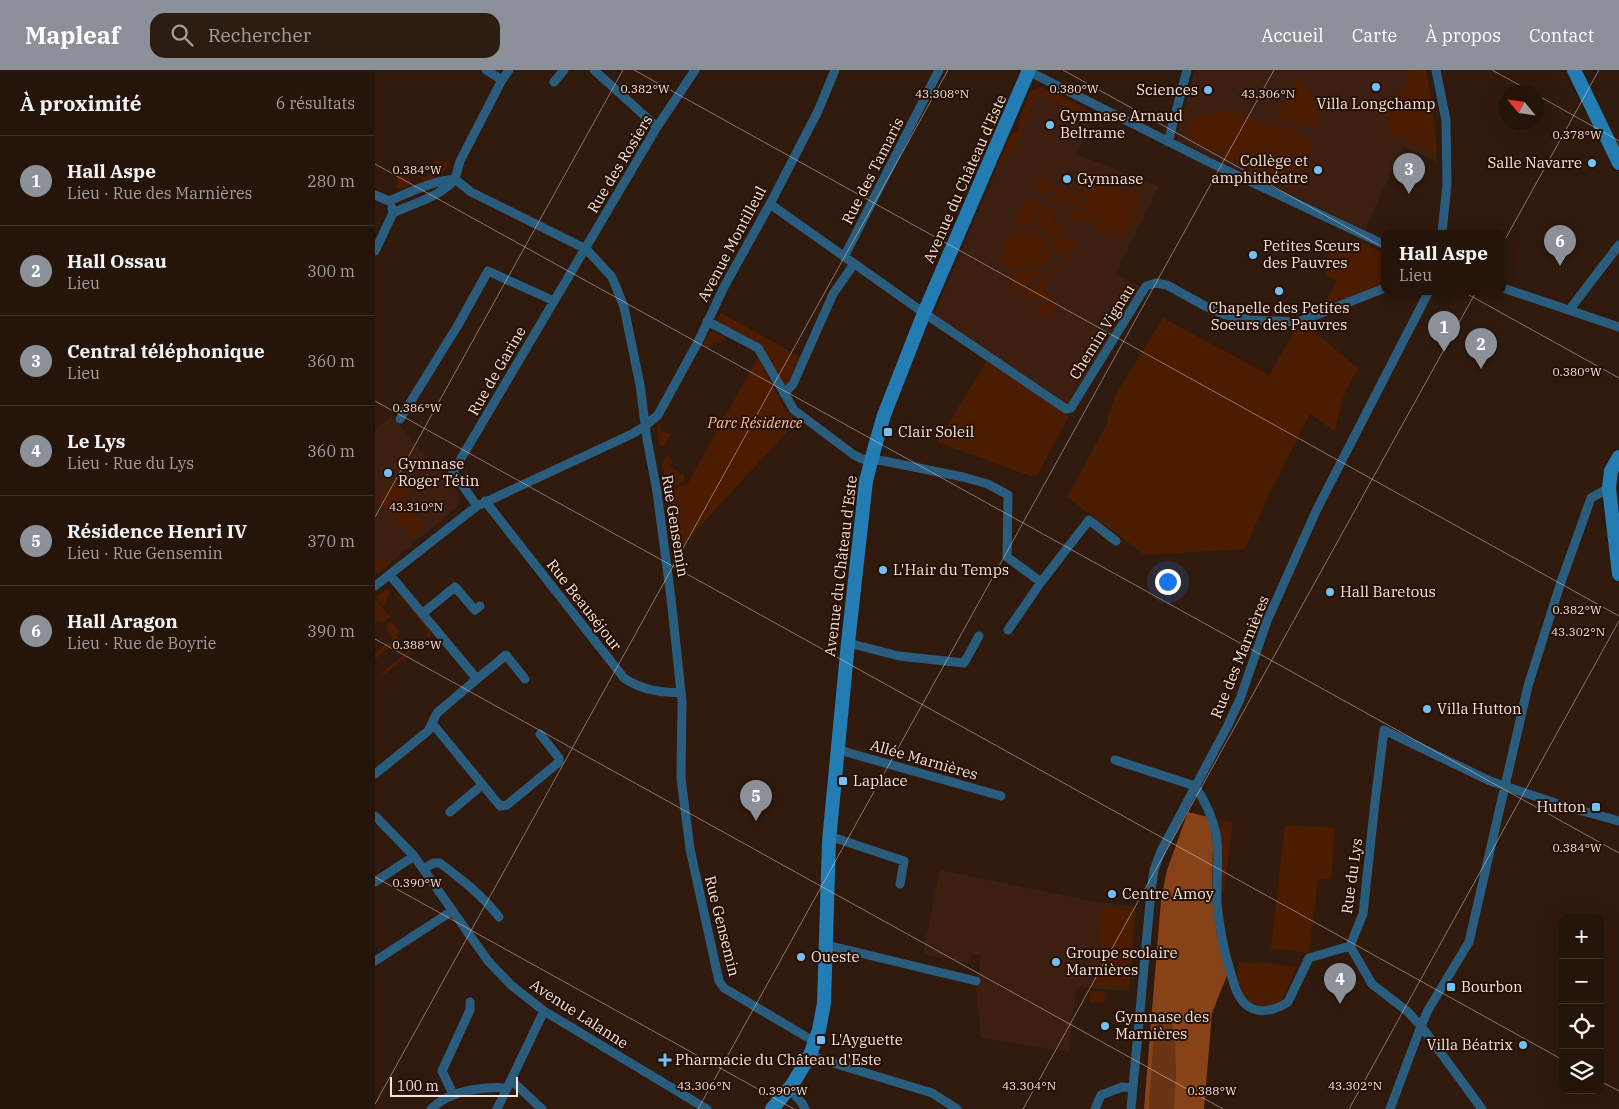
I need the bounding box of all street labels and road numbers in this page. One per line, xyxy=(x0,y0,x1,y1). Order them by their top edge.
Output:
street label: Avenue du Château d'Este xyxy=(919,92,1010,266)
street label: Rue des Rosiers xyxy=(583,111,656,216)
street label: Rue des Tamaris xyxy=(837,114,908,227)
street label: Avenue Montilleul xyxy=(693,183,770,305)
street label: Chemin Vignau xyxy=(1065,281,1138,383)
street label: Rue de Garine xyxy=(463,323,530,419)
street label: Rue Gensemin xyxy=(658,473,693,579)
street label: Avenue du Château d'Este xyxy=(820,474,861,658)
street label: Rue Beauséjour xyxy=(543,555,626,654)
street label: Rue des Marnières xyxy=(1206,593,1273,721)
street label: Allée Marnières xyxy=(868,735,980,784)
street label: Rue du Lys xyxy=(1337,837,1366,915)
street label: Rue Gensemin xyxy=(701,874,744,979)
street label: Avenue Lalanne xyxy=(527,975,632,1052)

